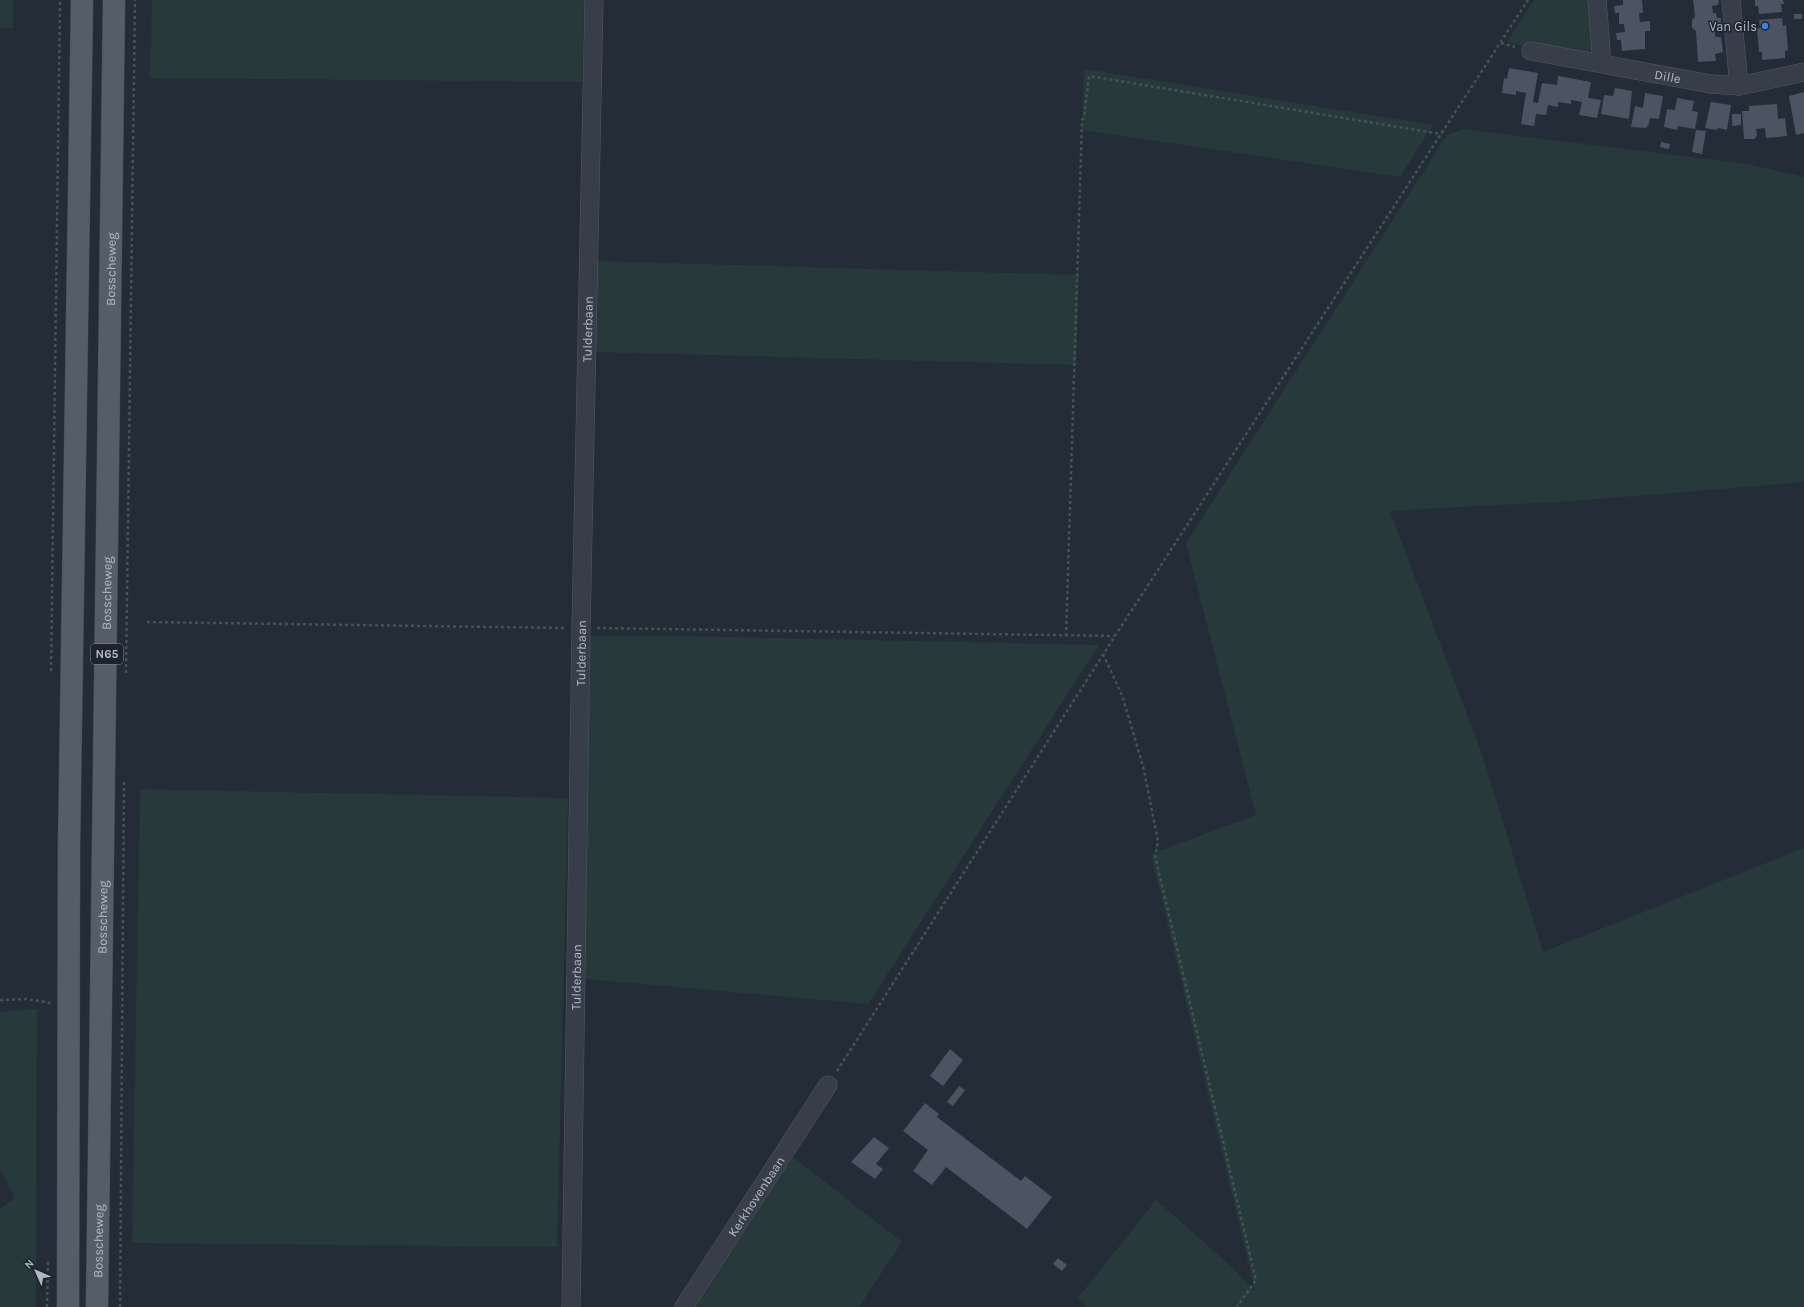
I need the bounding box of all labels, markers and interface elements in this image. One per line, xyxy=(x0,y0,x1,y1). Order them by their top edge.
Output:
place label: Van Gils xyxy=(1709,19,1757,34)
marker: Van Gils xyxy=(1760,21,1770,31)
street label: Dille xyxy=(1653,66,1682,86)
street label: Bosscheweg xyxy=(103,232,118,306)
street label: Tulderbaan xyxy=(579,296,595,362)
street label: Bosscheweg xyxy=(98,556,114,630)
street label: Tulderbaan xyxy=(573,620,589,686)
road number: N65 xyxy=(91,644,123,664)
street label: Bosscheweg xyxy=(94,879,110,954)
street label: Tulderbaan xyxy=(568,944,584,1010)
street label: Kerkhovenbaan xyxy=(724,1153,787,1239)
street label: Bosscheweg xyxy=(90,1203,106,1278)
north arrow xyxy=(16,1251,56,1291)
text: N xyxy=(22,1257,37,1272)

